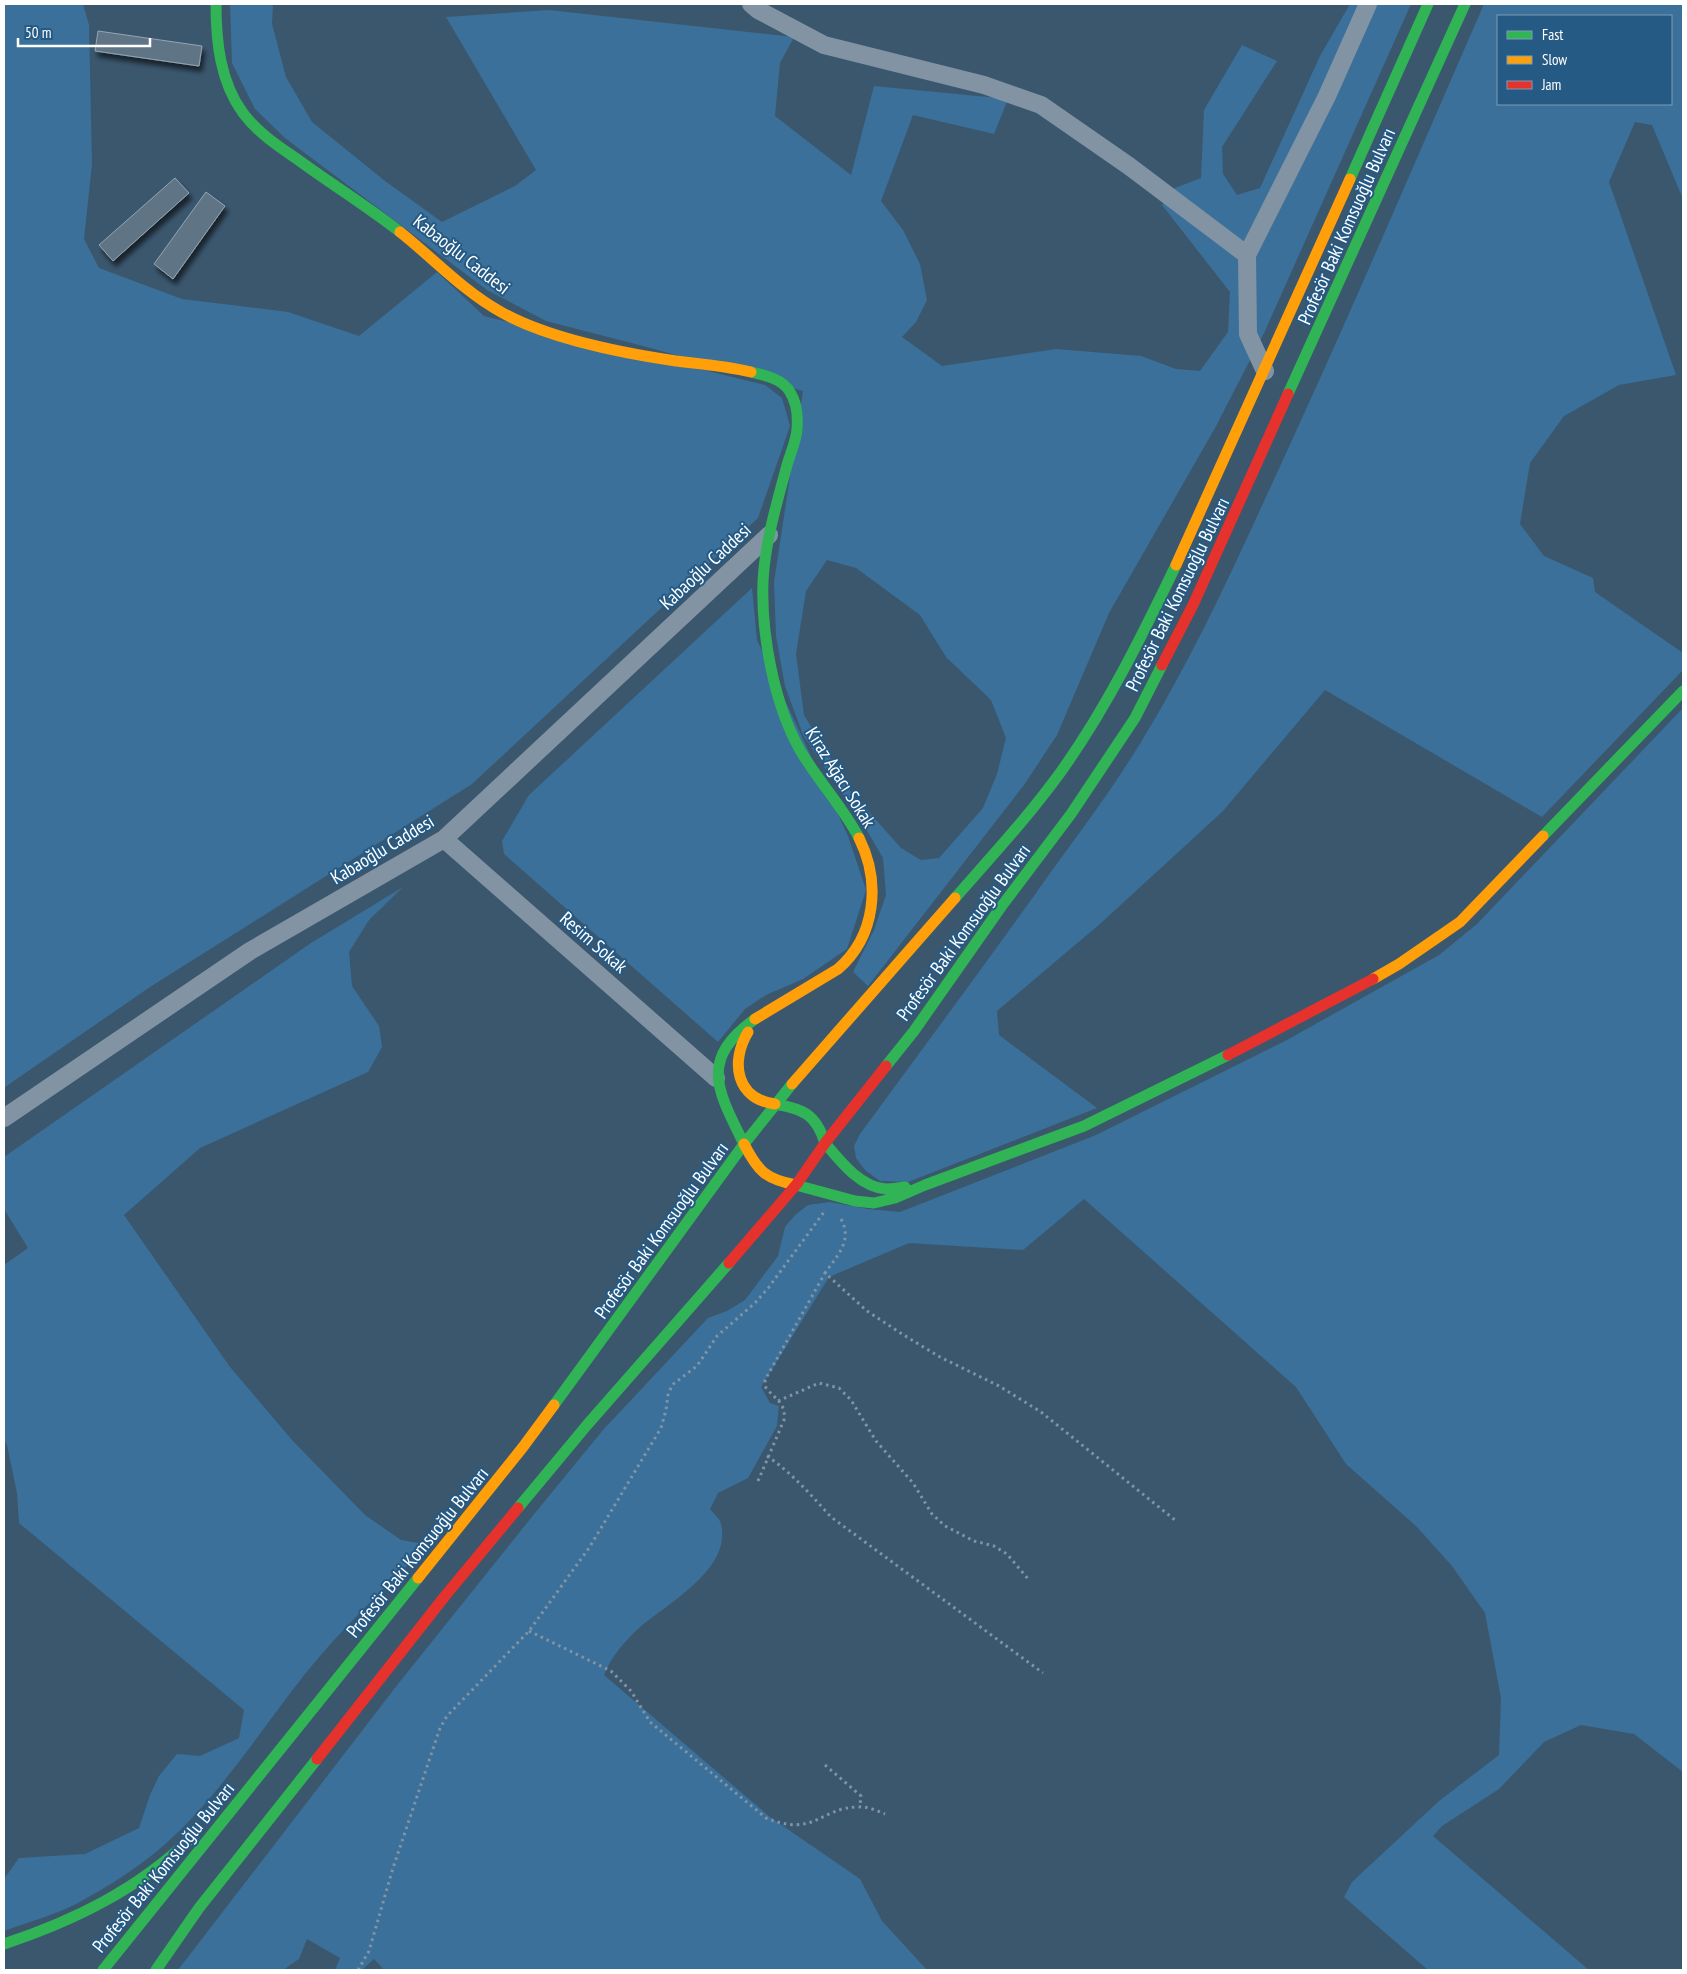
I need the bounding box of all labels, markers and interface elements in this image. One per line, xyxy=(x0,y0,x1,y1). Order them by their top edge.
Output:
scale bar xyxy=(18,15,150,47)
legend xyxy=(1497,15,1672,105)
text: 50 m xyxy=(25,23,51,42)
text: Fast xyxy=(1542,25,1563,44)
text: Slow xyxy=(1542,50,1567,69)
text: Jam xyxy=(1541,75,1561,94)
street label: Profesör Baki Komsuoğlu Bulvarı xyxy=(1292,124,1400,328)
street label: Kabaoğlu Caddesi xyxy=(409,209,515,299)
street label: Profesör Baki Komsuoğlu Bulvarı xyxy=(1120,493,1234,695)
street label: Kabaoğlu Caddesi xyxy=(654,518,756,614)
street label: Kiraz Ağacı Sokak xyxy=(801,722,882,832)
street label: Kabaoğlu Caddesi xyxy=(326,809,438,889)
street label: Profesör Baki Komsuoğlu Bulvarı xyxy=(891,839,1035,1025)
street label: Resim Sokak xyxy=(555,906,633,978)
street label: Profesör Baki Komsuoğlu Bulvarı xyxy=(589,1137,733,1323)
street label: Profesör Baki Komsuoğlu Bulvarı xyxy=(341,1462,493,1642)
street label: Profesör Baki Komsuoğlu Bulvarı xyxy=(87,1777,239,1957)

